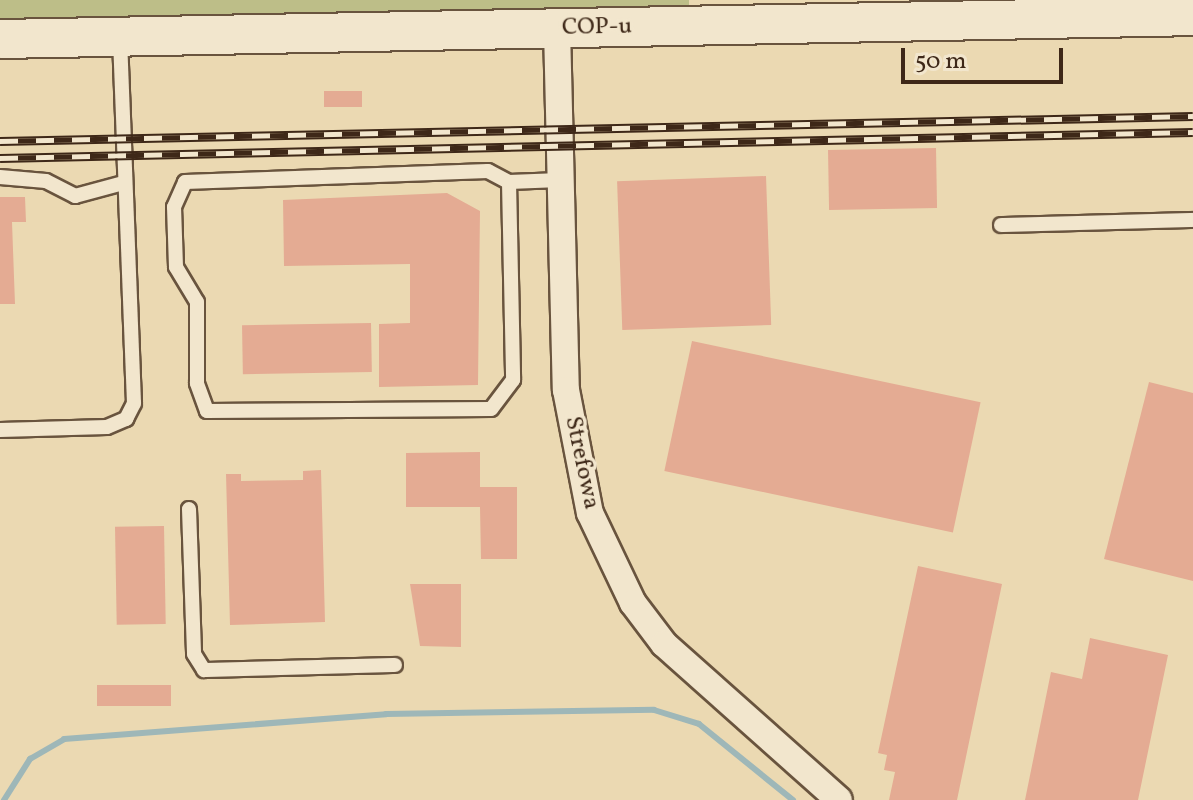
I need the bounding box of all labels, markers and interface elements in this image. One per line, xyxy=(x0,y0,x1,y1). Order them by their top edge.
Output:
street label: COP-u xyxy=(562,13,632,43)
scale bar xyxy=(905,32,1067,82)
text: 50 m xyxy=(915,45,967,79)
street label: Strefowa xyxy=(557,414,605,512)

